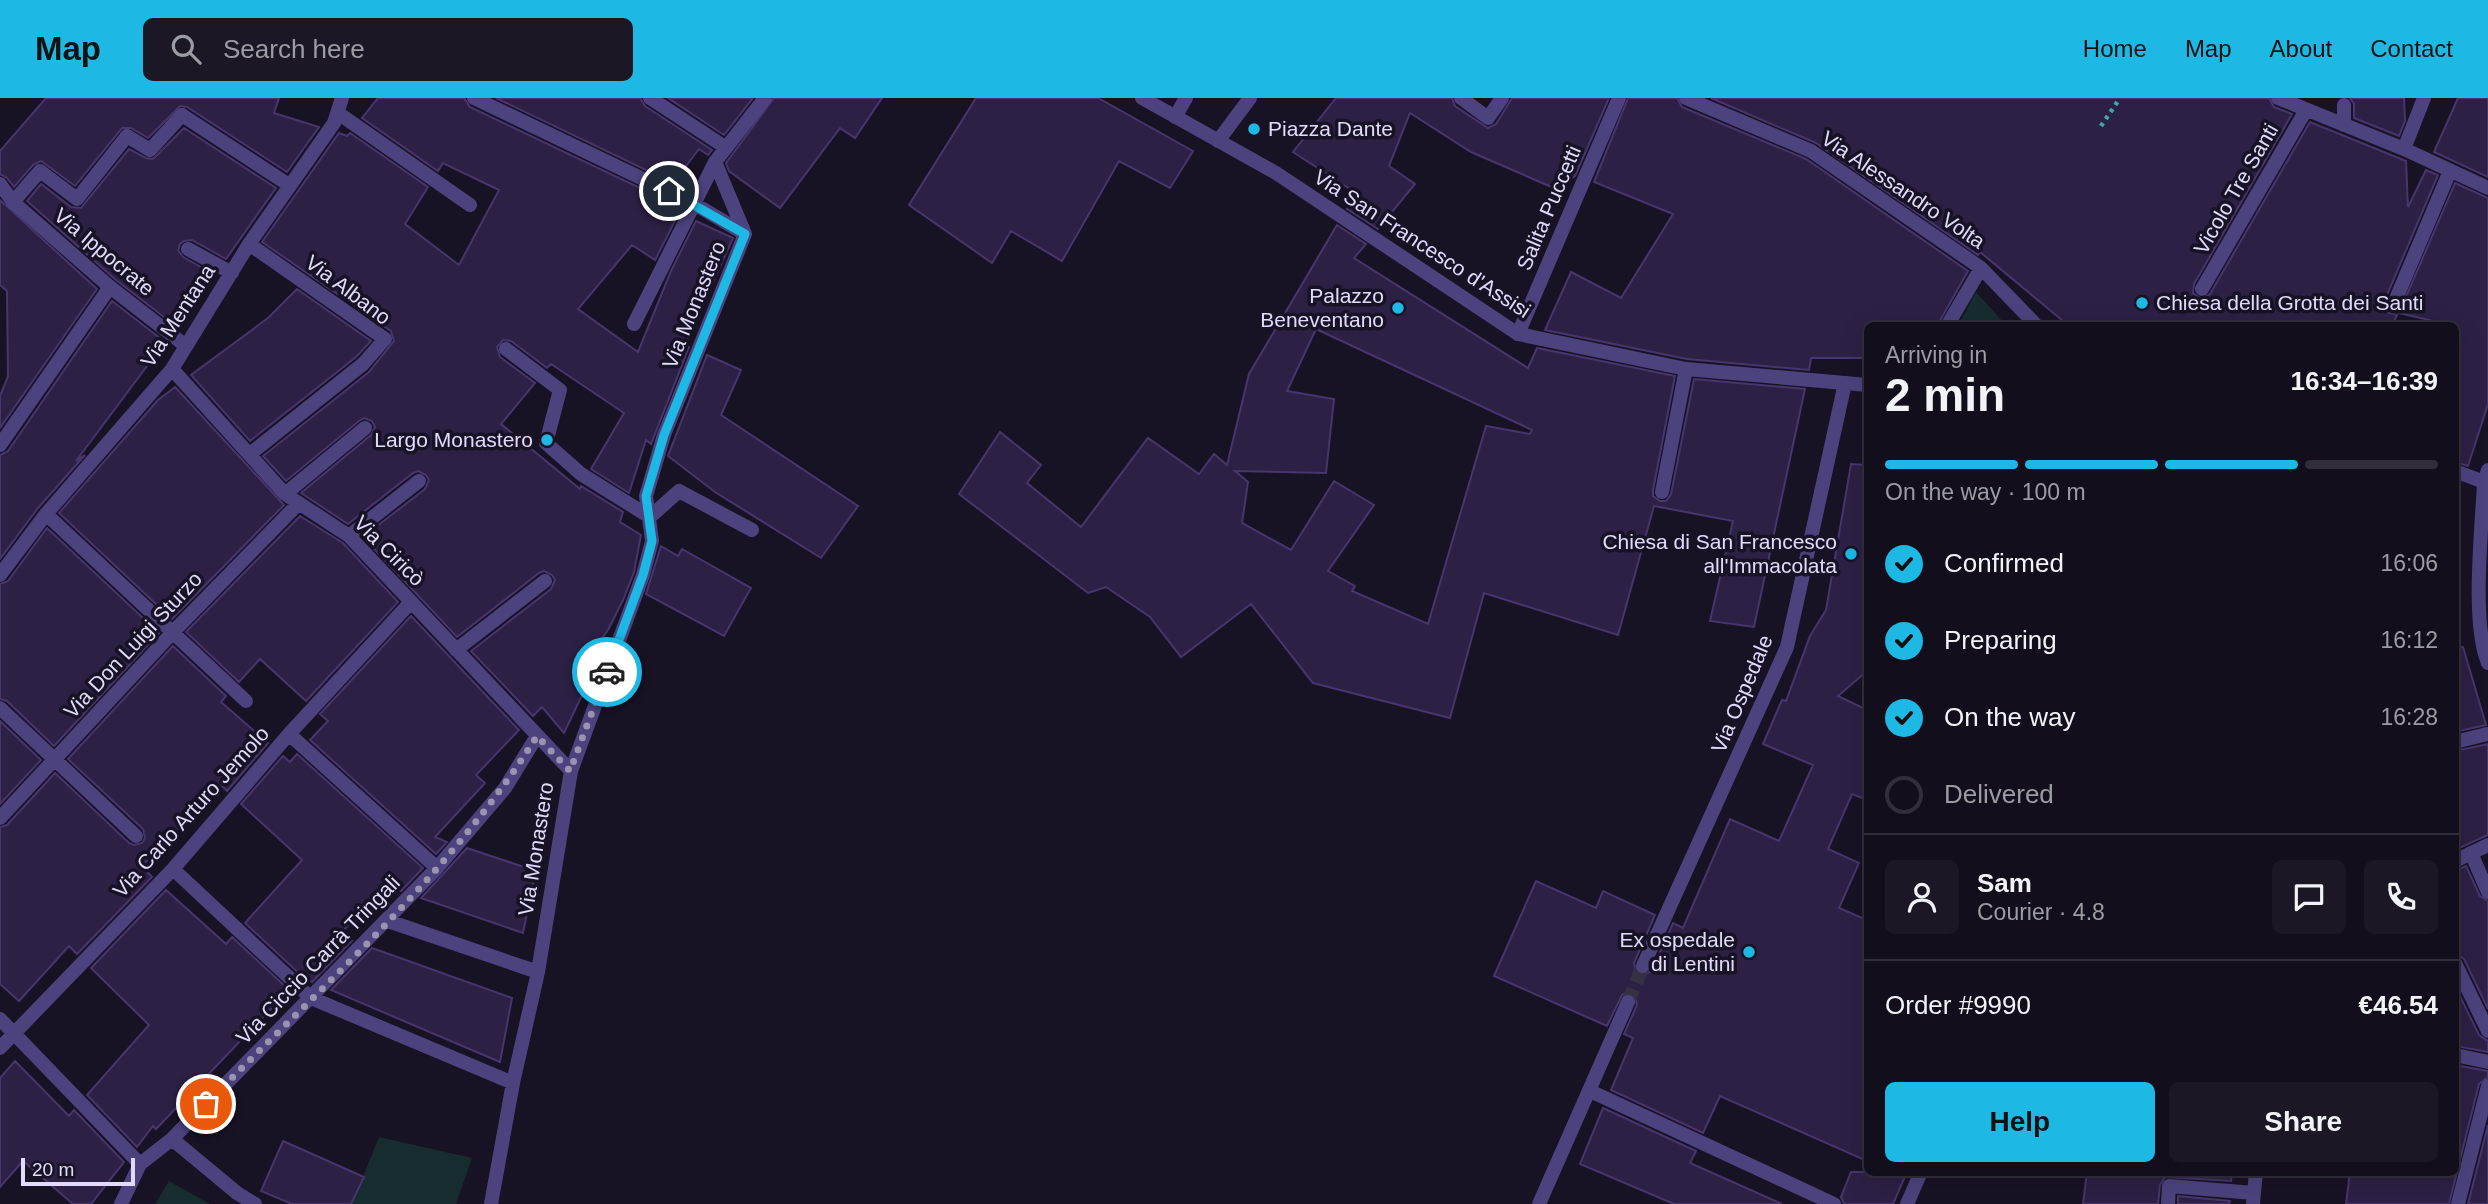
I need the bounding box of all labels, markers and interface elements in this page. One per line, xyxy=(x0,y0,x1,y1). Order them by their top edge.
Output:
search box xyxy=(143,18,633,81)
text: Map xyxy=(35,30,101,67)
icon: search xyxy=(167,30,205,68)
text: Search here xyxy=(223,34,365,64)
text: Home xyxy=(2083,35,2147,62)
text: Map xyxy=(2185,35,2232,62)
text: About xyxy=(2270,35,2332,62)
text: Contact xyxy=(2370,35,2453,62)
place label: Piazza Dante xyxy=(1268,117,1393,140)
street label: Vicolo Tre Santi xyxy=(2189,119,2282,258)
marker: Piazza Dante xyxy=(1246,121,1262,137)
street label: Via Alessandro Volta xyxy=(1817,126,1990,253)
street label: Salita Puccetti xyxy=(1512,142,1585,274)
pin xyxy=(639,161,699,221)
street label: Via San Francesco d'Assisi xyxy=(1310,165,1535,322)
icon: home xyxy=(650,172,688,210)
street label: Via Ippocrate xyxy=(50,203,159,300)
street label: Via Monastero xyxy=(658,238,729,372)
street label: Via Albano xyxy=(301,250,395,329)
street label: Via Mentana xyxy=(136,260,219,371)
place label: Palazzo Beneventano xyxy=(1260,284,1384,331)
place label: Chiesa della Grotta dei Santi xyxy=(2156,291,2423,314)
marker: Chiesa della Grotta dei Santi xyxy=(2134,295,2150,311)
marker: Palazzo Beneventano xyxy=(1390,300,1406,316)
text: Arriving in xyxy=(1885,342,1987,368)
text: 16:34–16:39 xyxy=(2291,366,2438,396)
text: 2 min xyxy=(1885,369,2005,421)
place label: Largo Monastero xyxy=(374,428,533,451)
marker: Largo Monastero xyxy=(539,432,555,448)
text: On the way · 100 m xyxy=(1885,479,2086,505)
street label: Via Ciricò xyxy=(350,511,429,590)
place label: Chiesa di San Francesco all'Immacolata xyxy=(1602,530,1837,577)
icon: check xyxy=(1885,545,1923,583)
marker: Chiesa di San Francesco all'Immacolata xyxy=(1843,546,1859,562)
text: Confirmed xyxy=(1944,548,2064,578)
text: 16:06 xyxy=(2380,550,2438,576)
street label: Via Don Luigi Sturzo xyxy=(59,567,206,722)
icon: check xyxy=(1885,622,1923,660)
text: Preparing xyxy=(1944,625,2057,655)
text: 16:12 xyxy=(2380,627,2438,653)
street label: Via Ospedale xyxy=(1706,631,1777,756)
courier xyxy=(572,637,642,707)
icon: car xyxy=(588,653,626,691)
icon: check xyxy=(1885,699,1923,737)
text: On the way xyxy=(1944,702,2076,732)
text: 16:28 xyxy=(2380,704,2438,730)
street label: Via Carlo Arturo Jemolo xyxy=(108,722,273,902)
text: Delivered xyxy=(1944,779,2054,809)
street label: Via Monastero xyxy=(514,780,557,917)
button: person xyxy=(1885,860,1959,934)
button: chat xyxy=(2272,860,2346,934)
button: phone xyxy=(2364,860,2438,934)
text: Sam xyxy=(1977,868,2032,898)
street label: Via Ciccio Carrà Tringali xyxy=(231,871,404,1049)
text: Courier · 4.8 xyxy=(1977,899,2105,925)
place label: Ex ospedale di Lentini xyxy=(1619,928,1735,975)
marker: Ex ospedale di Lentini xyxy=(1741,944,1757,960)
text: Order #9990 xyxy=(1885,990,2031,1020)
text: €46.54 xyxy=(2358,990,2438,1020)
pin xyxy=(176,1074,236,1134)
button: Help xyxy=(1885,1082,2155,1162)
button: Share xyxy=(2169,1082,2438,1162)
icon: bag xyxy=(187,1085,225,1123)
scale bar xyxy=(21,1155,135,1187)
text: 20 m xyxy=(32,1159,74,1180)

